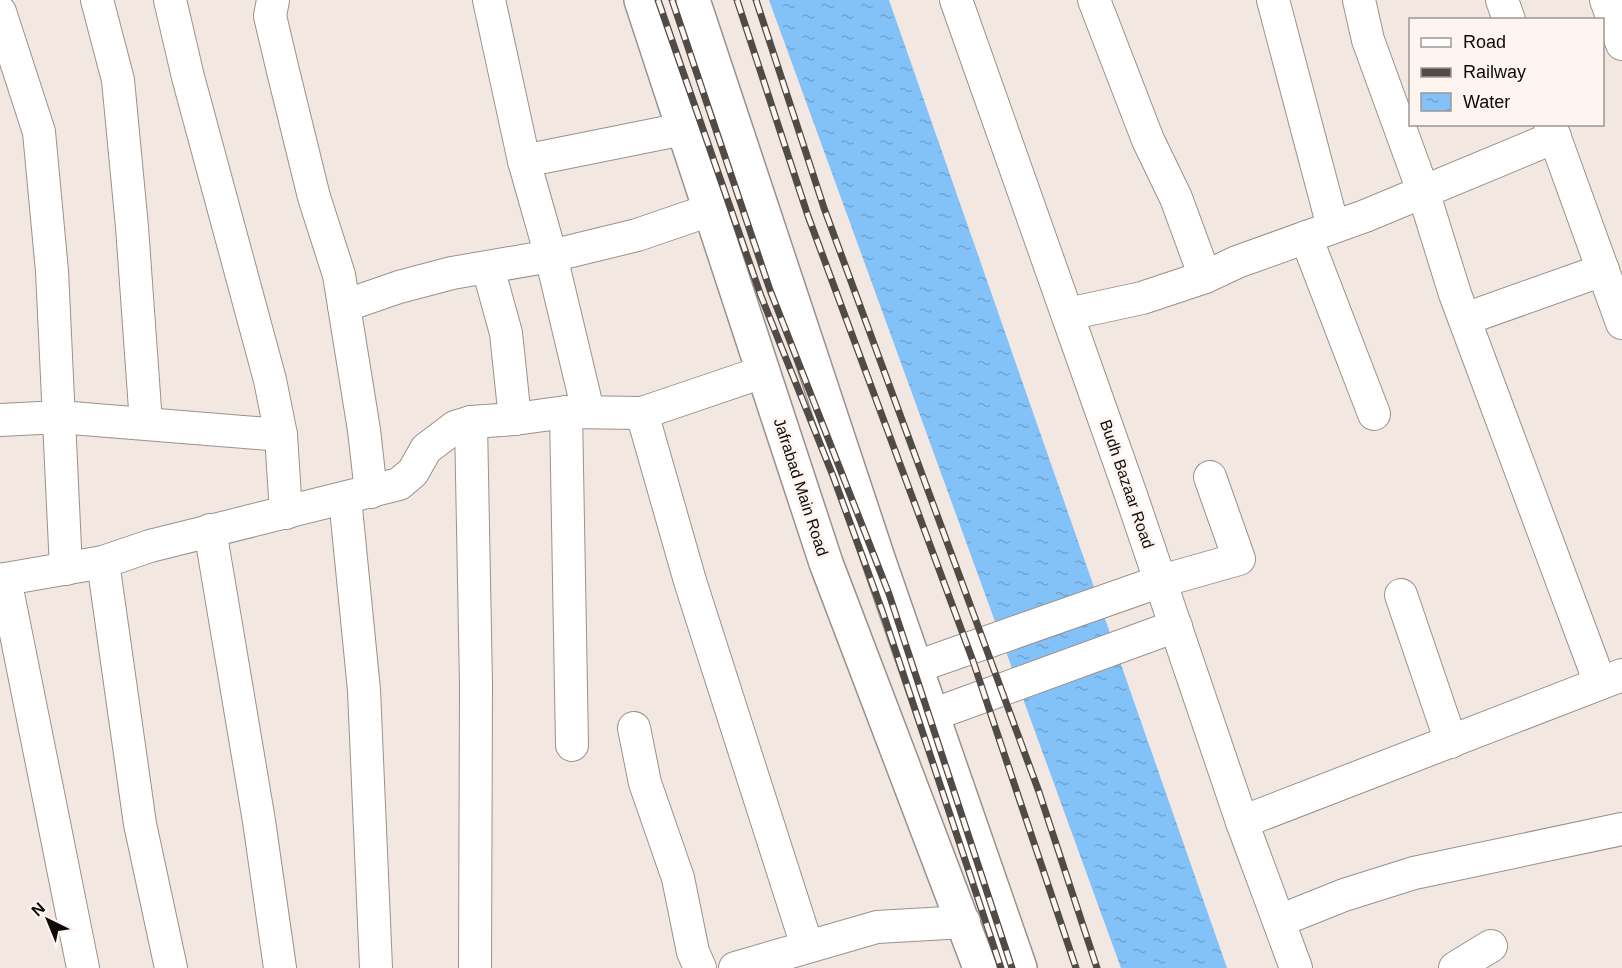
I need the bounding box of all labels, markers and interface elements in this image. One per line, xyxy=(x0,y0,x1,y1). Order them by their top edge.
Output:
legend xyxy=(1409,18,1604,126)
text: Road xyxy=(1463,32,1506,52)
text: Railway xyxy=(1463,62,1526,82)
text: Water xyxy=(1463,92,1510,112)
street label: Jafrabad Main Road xyxy=(771,416,831,558)
street label: Budh Bazaar Road xyxy=(1097,417,1157,551)
north arrow xyxy=(18,890,78,950)
text: N xyxy=(28,899,48,920)

